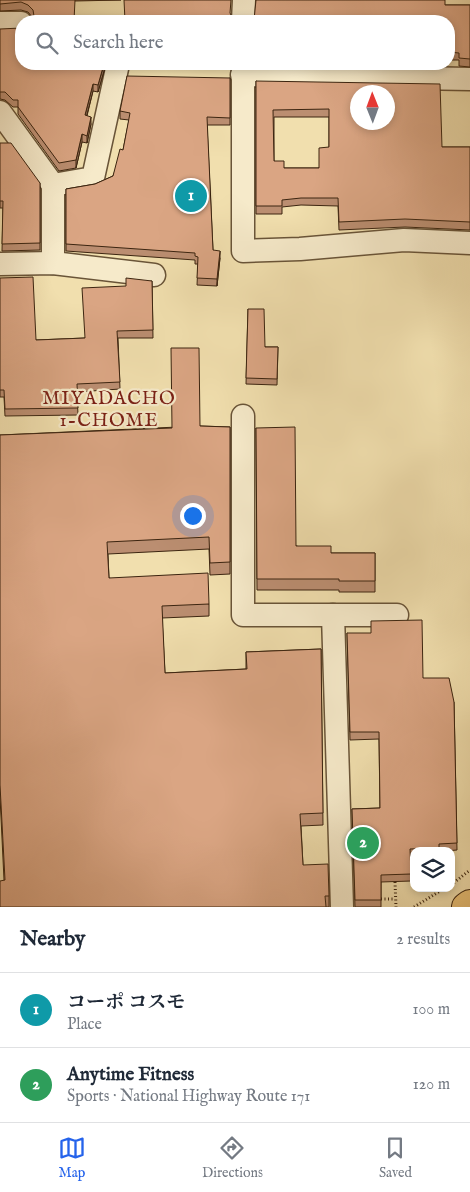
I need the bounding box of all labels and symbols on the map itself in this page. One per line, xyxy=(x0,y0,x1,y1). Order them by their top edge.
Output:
north arrow xyxy=(350,85,395,130)
pin: 1 xyxy=(175,177,207,215)
district label: MIYADACHO 1-CHOME xyxy=(42,387,176,433)
your location xyxy=(180,503,206,529)
pin: 2 xyxy=(347,824,379,862)

